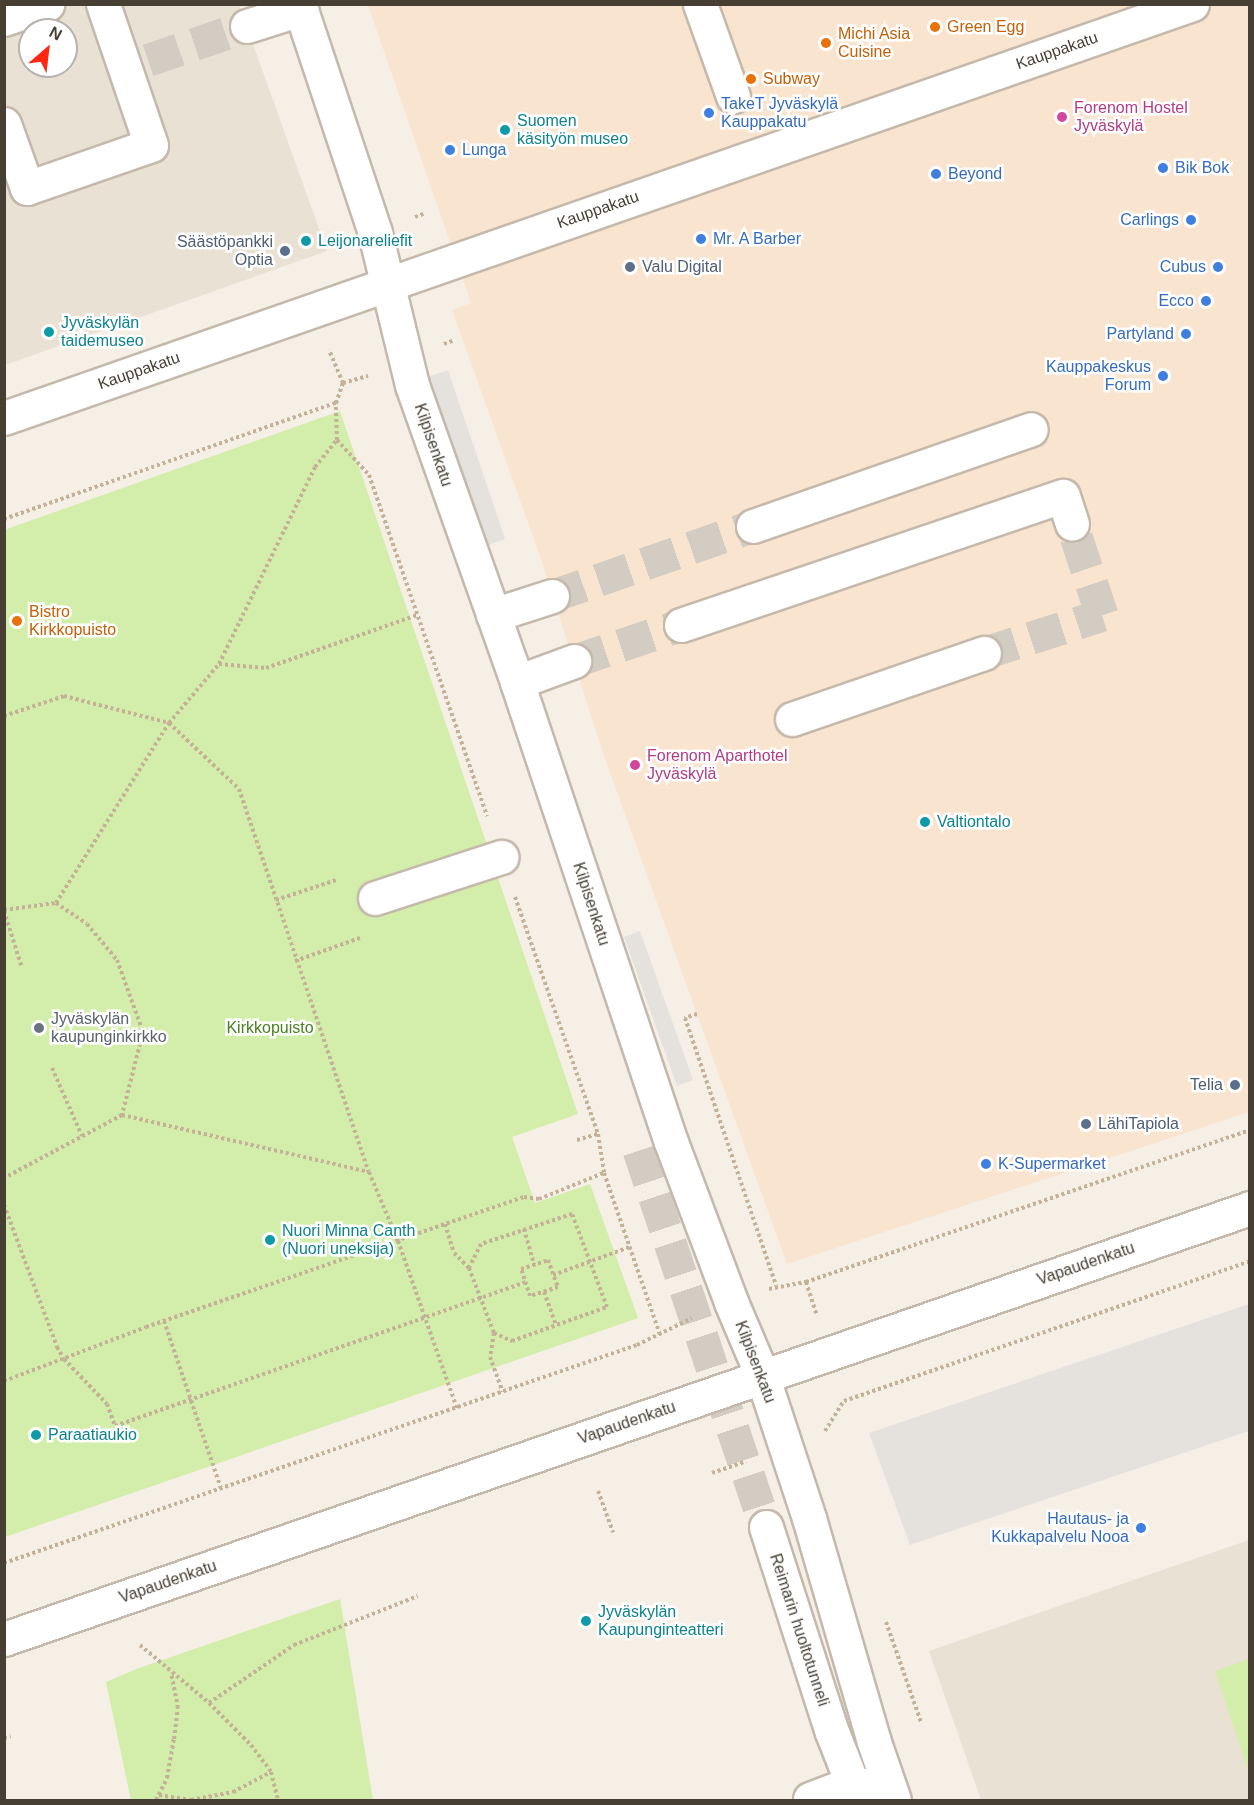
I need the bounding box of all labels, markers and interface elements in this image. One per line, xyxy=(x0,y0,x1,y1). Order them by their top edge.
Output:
place label: Green Egg xyxy=(947,17,1024,37)
north arrow xyxy=(18,18,78,78)
marker: Green Egg xyxy=(928,20,942,34)
text: N xyxy=(47,23,65,44)
place label: Michi Asia Cuisine xyxy=(838,24,911,62)
street label: Kauppakatu xyxy=(1013,28,1101,74)
marker: Michi Asia Cuisine xyxy=(819,36,833,50)
place label: Subway xyxy=(763,69,820,89)
marker: Subway xyxy=(744,72,758,86)
place label: TakeT Jyväskylä Kauppakatu xyxy=(721,94,838,132)
place label: Forenom Hostel Jyväskylä xyxy=(1074,98,1188,136)
marker: TakeT Jyväskylä Kauppakatu xyxy=(702,106,716,120)
marker: Forenom Hostel Jyväskylä xyxy=(1055,110,1069,124)
place label: Suomen käsityön museo xyxy=(517,111,628,149)
marker: Suomen käsityön museo xyxy=(498,123,512,137)
place label: Lunga xyxy=(462,140,506,160)
marker: Lunga xyxy=(443,143,457,157)
place label: Bik Bok xyxy=(1175,158,1229,178)
marker: Bik Bok xyxy=(1156,161,1170,175)
place label: Beyond xyxy=(948,164,1002,184)
marker: Beyond xyxy=(929,167,943,181)
street label: Kauppakatu xyxy=(554,187,642,233)
place label: Carlings xyxy=(1120,210,1179,230)
marker: Carlings xyxy=(1184,213,1198,227)
place label: Mr. A Barber xyxy=(713,229,803,249)
place label: Leijonareliefit xyxy=(318,231,412,251)
place label: Säästöpankki Optia xyxy=(177,232,273,270)
marker: Mr. A Barber xyxy=(694,232,708,246)
marker: Leijonareliefit xyxy=(299,234,313,248)
marker: Säästöpankki Optia xyxy=(278,244,292,258)
place label: Valu Digital xyxy=(642,257,722,277)
place label: Cubus xyxy=(1160,257,1206,277)
marker: Valu Digital xyxy=(623,260,637,274)
marker: Cubus xyxy=(1211,260,1225,274)
place label: Ecco xyxy=(1158,291,1194,311)
marker: Ecco xyxy=(1199,294,1213,308)
place label: Jyväskylän taidemuseo xyxy=(61,313,144,351)
place label: Partyland xyxy=(1106,324,1174,344)
marker: Jyväskylän taidemuseo xyxy=(42,325,56,339)
marker: Partyland xyxy=(1179,327,1193,341)
street label: Kauppakatu xyxy=(95,348,183,394)
place label: Kauppakeskus Forum xyxy=(1046,357,1151,395)
marker: Kauppakeskus Forum xyxy=(1156,369,1170,383)
street label: Kilpisenkatu xyxy=(410,401,456,489)
place label: Bistro Kirkkopuisto xyxy=(29,602,116,640)
marker: Bistro Kirkkopuisto xyxy=(10,614,24,628)
place label: Forenom Aparthotel Jyväskylä xyxy=(647,746,788,784)
marker: Forenom Aparthotel Jyväskylä xyxy=(628,758,642,772)
place label: Valtiontalo xyxy=(937,812,1011,832)
marker: Valtiontalo xyxy=(918,815,932,829)
street label: Kilpisenkatu xyxy=(569,860,613,948)
place label: Jyväskylän kaupunginkirkko xyxy=(51,1009,167,1047)
park label: Kirkkopuisto xyxy=(226,1018,314,1038)
marker: Jyväskylän kaupunginkirkko xyxy=(32,1021,46,1035)
place label: Telia xyxy=(1190,1075,1223,1095)
marker: Telia xyxy=(1228,1078,1242,1092)
place label: LähiTapiola xyxy=(1098,1114,1179,1134)
marker: LähiTapiola xyxy=(1079,1117,1093,1131)
place label: K-Supermarket xyxy=(998,1154,1106,1174)
marker: K-Supermarket xyxy=(979,1157,993,1171)
place label: Nuori Minna Canth (Nuori uneksija) xyxy=(282,1221,415,1259)
marker: Nuori Minna Canth (Nuori uneksija) xyxy=(263,1233,277,1247)
street label: Vapaudenkatu xyxy=(1035,1238,1137,1290)
street label: Kilpisenkatu xyxy=(731,1318,779,1406)
street label: Vapaudenkatu xyxy=(576,1397,678,1449)
place label: Paraatiaukio xyxy=(48,1425,137,1445)
marker: Paraatiaukio xyxy=(29,1428,43,1442)
place label: Hautaus- ja Kukkapalvelu Nooa xyxy=(991,1509,1129,1547)
marker: Hautaus- ja Kukkapalvelu Nooa xyxy=(1134,1521,1148,1535)
street label: Reimarin huoltotunneli xyxy=(765,1551,833,1709)
street label: Vapaudenkatu xyxy=(117,1556,219,1608)
place label: Jyväskylän Kaupunginteatteri xyxy=(598,1602,723,1640)
marker: Jyväskylän Kaupunginteatteri xyxy=(579,1614,593,1628)

